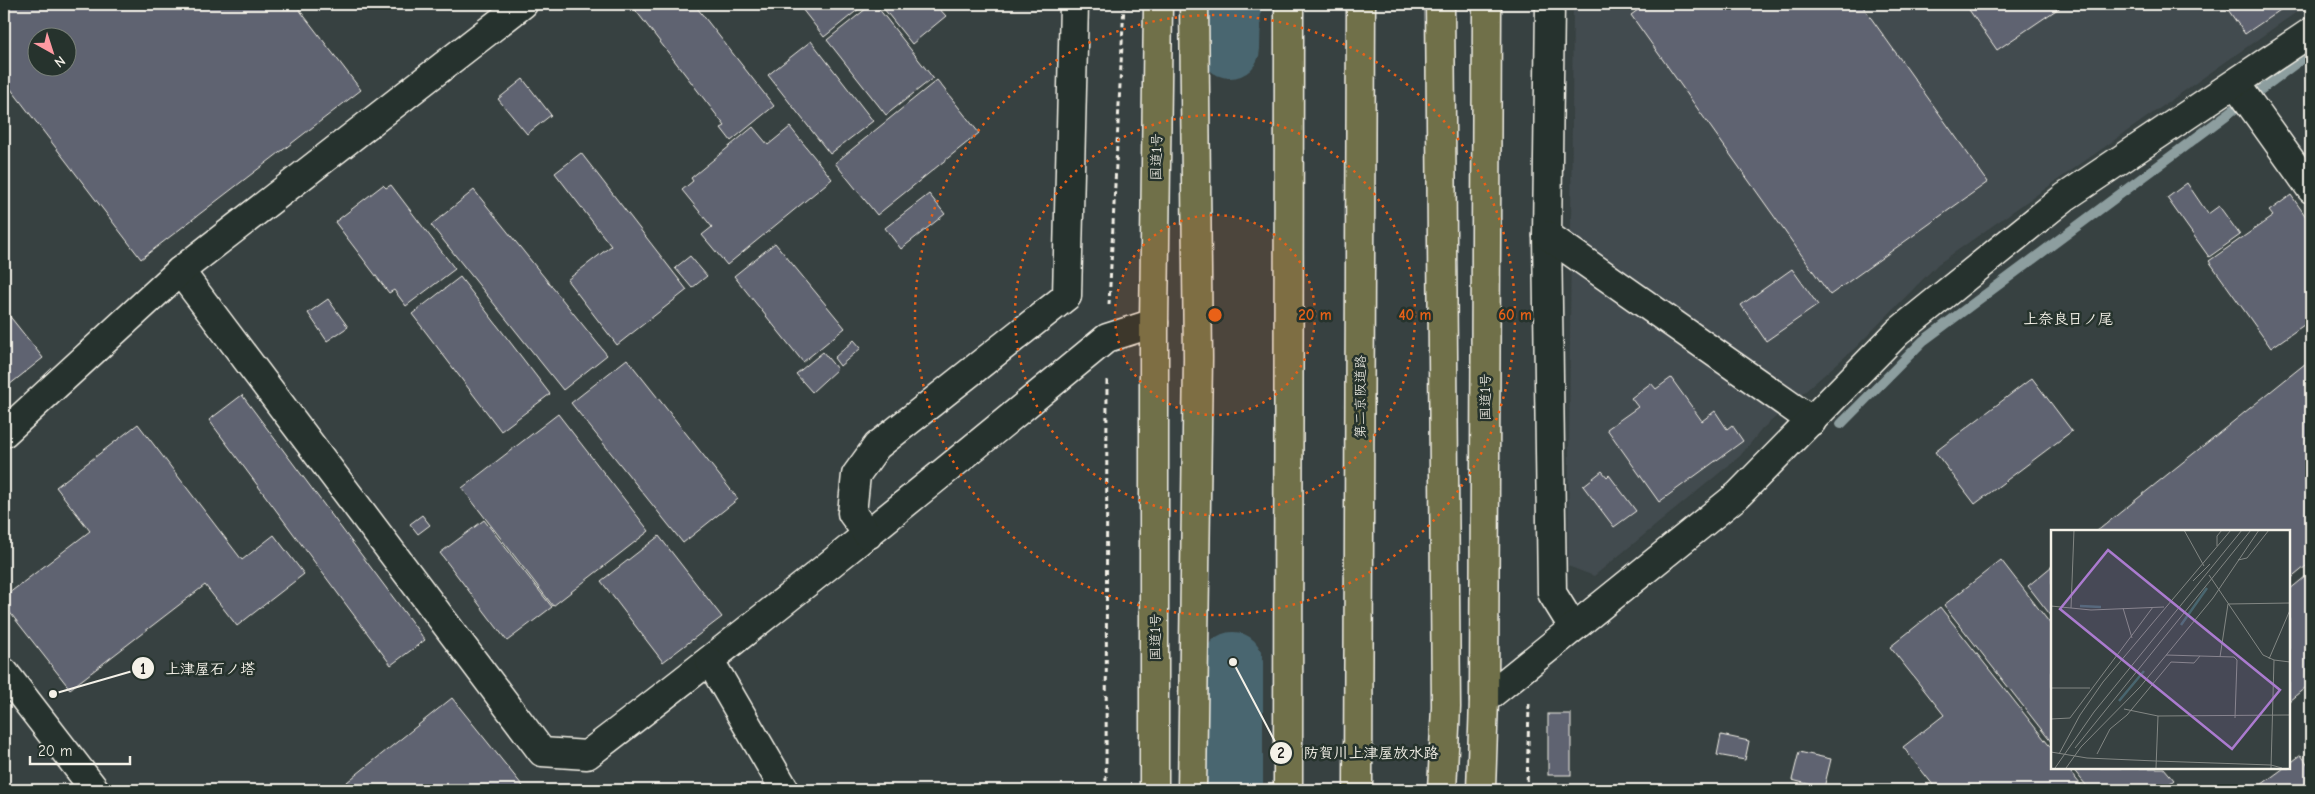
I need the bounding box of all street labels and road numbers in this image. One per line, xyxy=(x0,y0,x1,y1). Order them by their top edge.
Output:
street label: 国道1号 xyxy=(1148,133,1165,181)
street label: 第二京阪道路 xyxy=(1352,355,1369,439)
street label: 国道1号 xyxy=(1477,373,1494,421)
street label: 国道1号 xyxy=(1147,613,1164,661)

